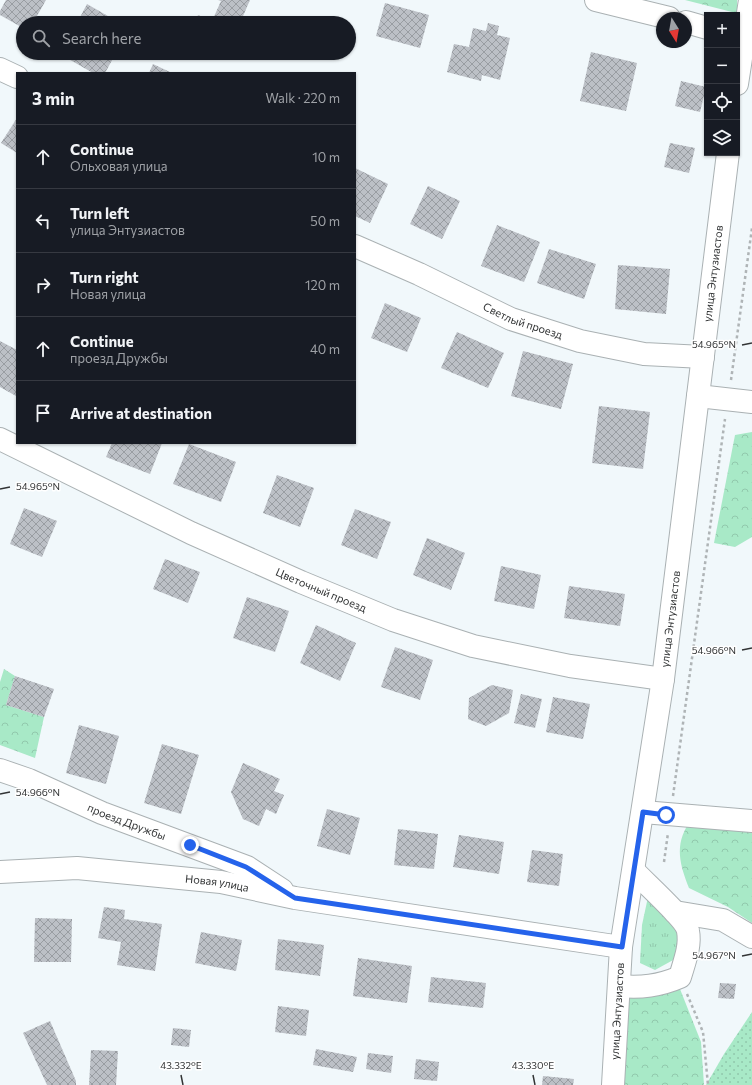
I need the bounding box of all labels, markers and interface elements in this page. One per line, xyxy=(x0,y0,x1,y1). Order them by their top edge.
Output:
north arrow xyxy=(656,12,692,48)
map controls xyxy=(704,12,740,156)
button: + xyxy=(704,12,740,48)
search box xyxy=(16,16,356,60)
icon: search xyxy=(30,27,52,49)
text: Search here xyxy=(62,29,141,47)
button: − xyxy=(704,48,740,84)
button: locate xyxy=(704,84,740,120)
text: 3 min xyxy=(32,88,75,109)
text: Walk · 220 m xyxy=(266,90,340,106)
button: layers xyxy=(704,120,740,156)
text: Continue xyxy=(70,140,134,158)
icon: ahead xyxy=(32,146,54,168)
text: 10 m xyxy=(312,149,340,165)
text: Ольховая улица xyxy=(70,158,167,174)
text: Turn left xyxy=(70,204,129,222)
icon: left xyxy=(32,210,54,232)
text: 50 m xyxy=(310,213,340,229)
text: улица Энтузиастов xyxy=(70,222,185,238)
street label: улица Энтузиастов xyxy=(700,224,725,323)
text: Turn right xyxy=(70,268,139,286)
icon: right xyxy=(32,274,54,296)
text: 120 m xyxy=(305,277,340,293)
text: Новая улица xyxy=(70,286,146,302)
street label: Светлый проезд xyxy=(481,299,565,341)
text: Continue xyxy=(70,332,134,350)
icon: ahead xyxy=(32,338,54,360)
text: 54.965°N xyxy=(692,338,736,350)
text: 40 m xyxy=(310,341,340,357)
text: проезд Дружбы xyxy=(70,350,168,366)
icon: arrive xyxy=(32,402,54,424)
text: Arrive at destination xyxy=(70,404,212,422)
text: 54.965°N xyxy=(16,480,60,492)
street label: Цветочный проезд xyxy=(274,565,369,615)
street label: улица Энтузиастов xyxy=(658,570,682,668)
text: 54.966°N xyxy=(692,644,736,656)
text: 54.966°N xyxy=(16,786,60,798)
street label: проезд Дружбы xyxy=(86,800,168,842)
route start xyxy=(657,806,675,824)
route end xyxy=(181,836,199,854)
street label: Новая улица xyxy=(185,872,250,894)
text: 54.967°N xyxy=(692,949,736,961)
street label: улица Энтузиастов xyxy=(607,962,626,1060)
text: 43.332°E xyxy=(160,1059,202,1071)
text: 43.330°E xyxy=(512,1059,554,1071)

